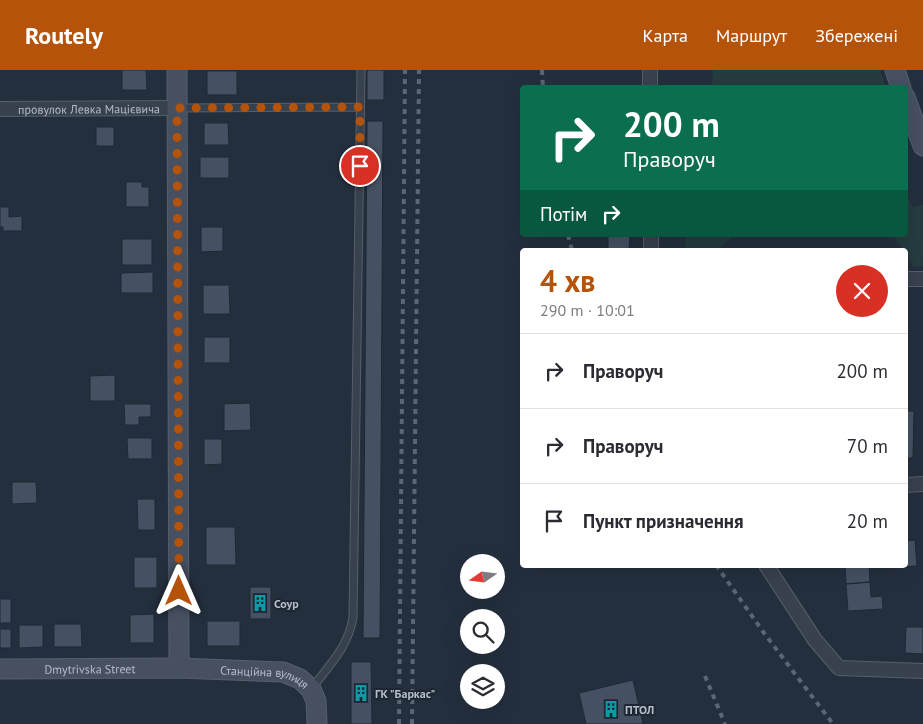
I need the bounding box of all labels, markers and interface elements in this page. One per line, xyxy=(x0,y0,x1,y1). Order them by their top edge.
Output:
text: Routely xyxy=(25,20,103,51)
text: Карта xyxy=(643,24,688,47)
text: Маршрут xyxy=(716,24,787,47)
text: Збережені xyxy=(815,24,898,47)
street label: провулок Левка Мацієвича xyxy=(18,101,160,116)
text: 200 m xyxy=(623,101,720,147)
icon: right xyxy=(540,105,605,170)
pin xyxy=(339,145,381,187)
text: Праворуч xyxy=(623,145,716,173)
icon: arrive xyxy=(346,152,374,180)
icon: right xyxy=(597,200,625,228)
text: Потім xyxy=(540,202,587,226)
text: 4 хв xyxy=(540,261,596,300)
button: close xyxy=(836,265,888,317)
text: 290 m · 10:01 xyxy=(540,300,635,320)
icon: right xyxy=(540,357,568,385)
text: Праворуч xyxy=(583,359,663,383)
text: 200 m xyxy=(836,359,888,383)
icon: right xyxy=(540,432,568,460)
text: Праворуч xyxy=(583,434,663,458)
text: 70 m xyxy=(847,434,888,458)
icon: arrive xyxy=(540,507,568,535)
text: Пункт призначення xyxy=(583,509,744,533)
text: 20 m xyxy=(847,509,888,533)
north arrow xyxy=(460,554,505,599)
map controls xyxy=(460,554,505,709)
position arrow xyxy=(152,564,204,616)
building icon: Соур xyxy=(250,593,270,613)
place label: Соур xyxy=(274,596,299,611)
button: search xyxy=(460,609,505,654)
street label: Dmytrivska Street xyxy=(44,661,136,676)
street label: Станційна вулиця xyxy=(220,662,313,692)
button: layers xyxy=(460,664,505,709)
building icon: ГК "Баркас" xyxy=(351,683,371,703)
place label: ГК "Баркас" xyxy=(375,686,436,701)
building icon: ПТОЛ xyxy=(601,699,621,719)
place label: ПТОЛ xyxy=(625,702,654,717)

